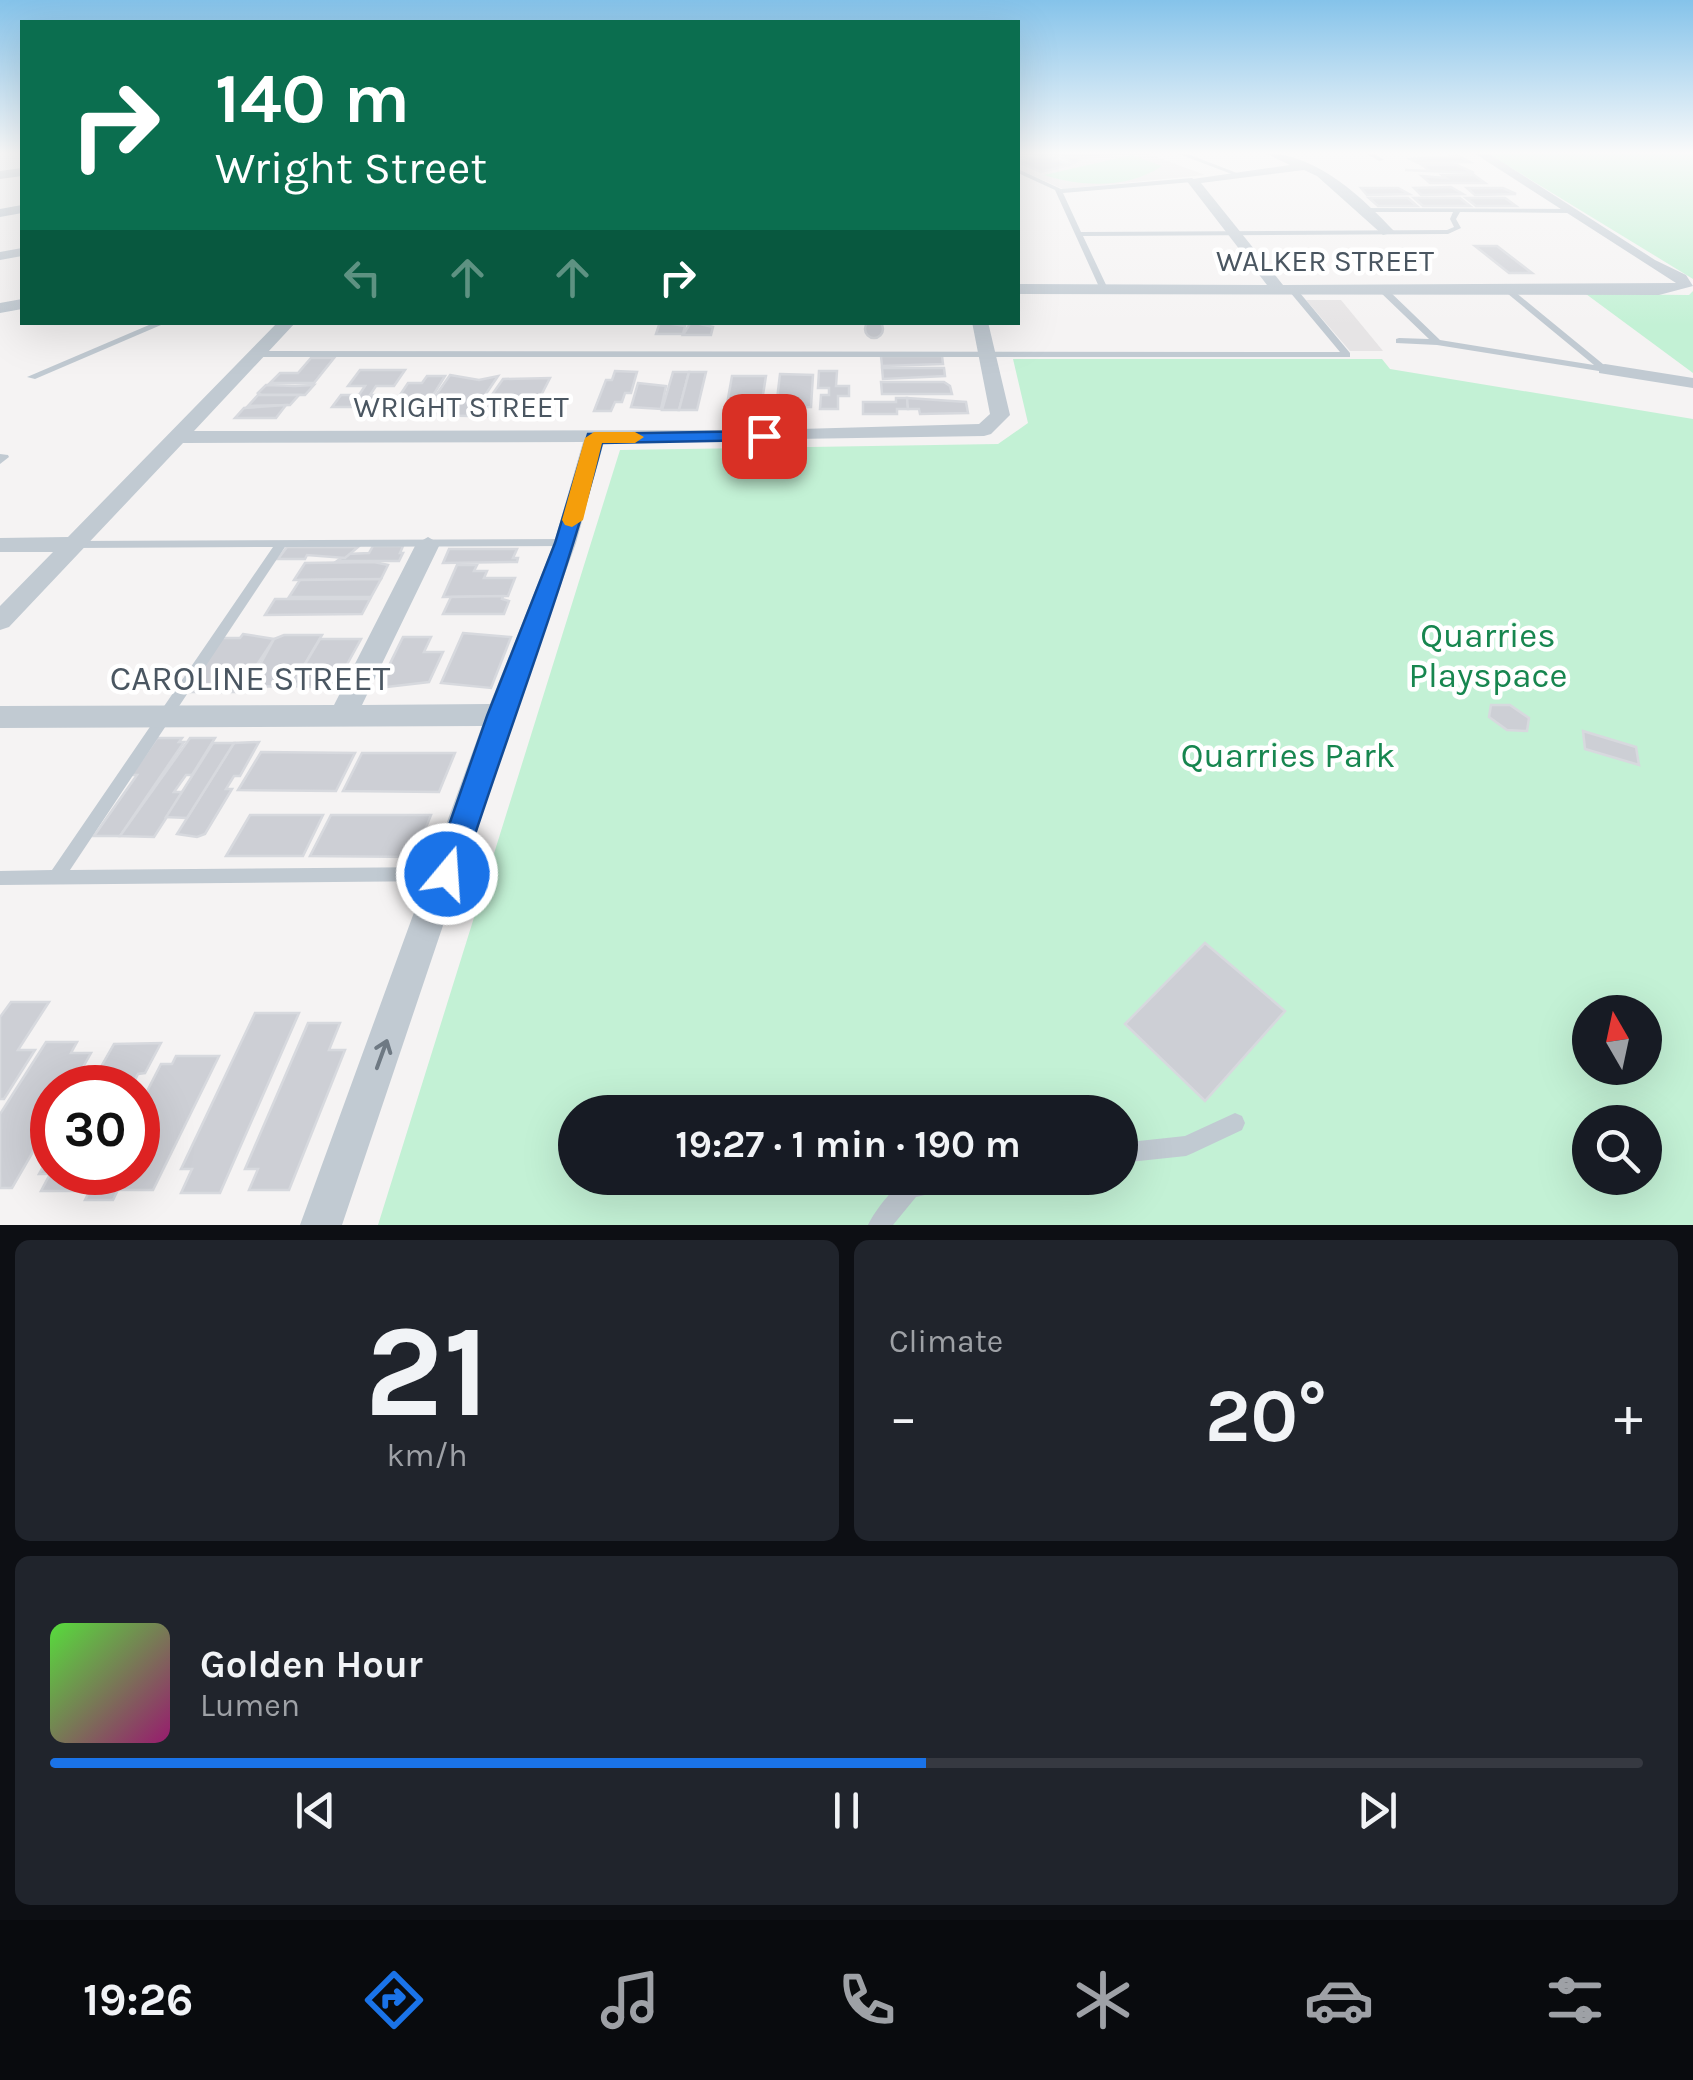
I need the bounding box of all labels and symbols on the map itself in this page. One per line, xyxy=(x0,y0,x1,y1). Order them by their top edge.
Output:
street label: WALKER STREET xyxy=(1216,243,1434,279)
street label: WRIGHT STREET xyxy=(353,389,569,425)
pin xyxy=(722,394,807,479)
park label: Quarries Playspace xyxy=(1409,615,1567,696)
street label: CAROLINE STREET xyxy=(110,658,391,699)
park label: Quarries Park xyxy=(1181,735,1395,776)
position arrow xyxy=(395,822,499,926)
north arrow xyxy=(1572,995,1662,1085)
one-way arrow xyxy=(374,1039,392,1070)
speed limit sign: 30 xyxy=(30,1065,160,1195)

